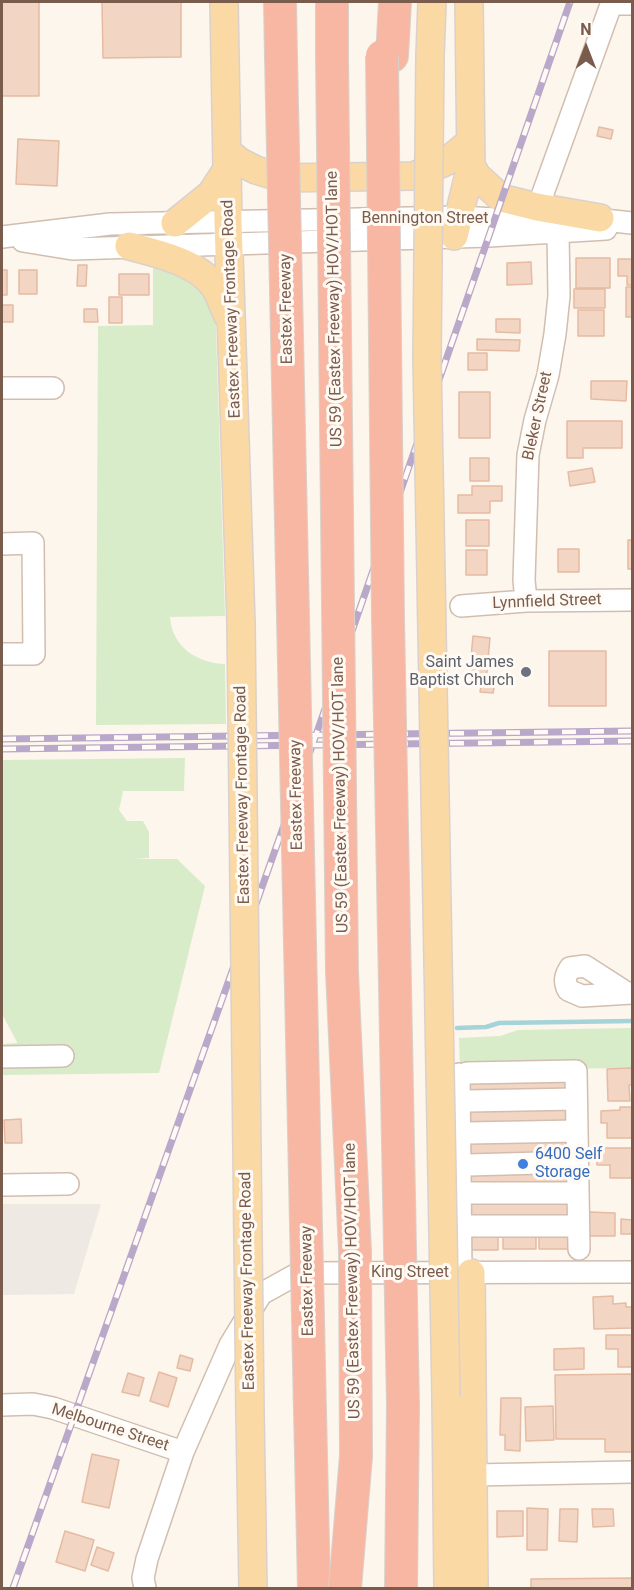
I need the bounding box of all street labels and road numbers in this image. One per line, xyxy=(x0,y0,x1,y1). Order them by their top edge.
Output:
street label: US 59 (Eastex Freeway) HOV/HOT lane xyxy=(323,171,347,447)
street label: Eastex Freeway Frontage Road xyxy=(219,199,245,419)
street label: Bennington Street xyxy=(361,209,489,229)
street label: Eastex Freeway xyxy=(276,253,298,365)
street label: Bleker Street xyxy=(519,370,557,462)
street label: Lynnfield Street xyxy=(492,590,602,614)
street label: US 59 (Eastex Freeway) HOV/HOT lane xyxy=(329,657,353,933)
street label: Eastex Freeway Frontage Road xyxy=(231,686,255,904)
street label: Eastex Freeway xyxy=(286,739,308,851)
street label: US 59 (Eastex Freeway) HOV/HOT lane xyxy=(341,1143,365,1419)
street label: Eastex Freeway Frontage Road xyxy=(236,1172,260,1390)
street label: Eastex Freeway xyxy=(297,1225,319,1337)
street label: King Street xyxy=(371,1263,449,1283)
street label: Melbourne Street xyxy=(49,1400,171,1456)

